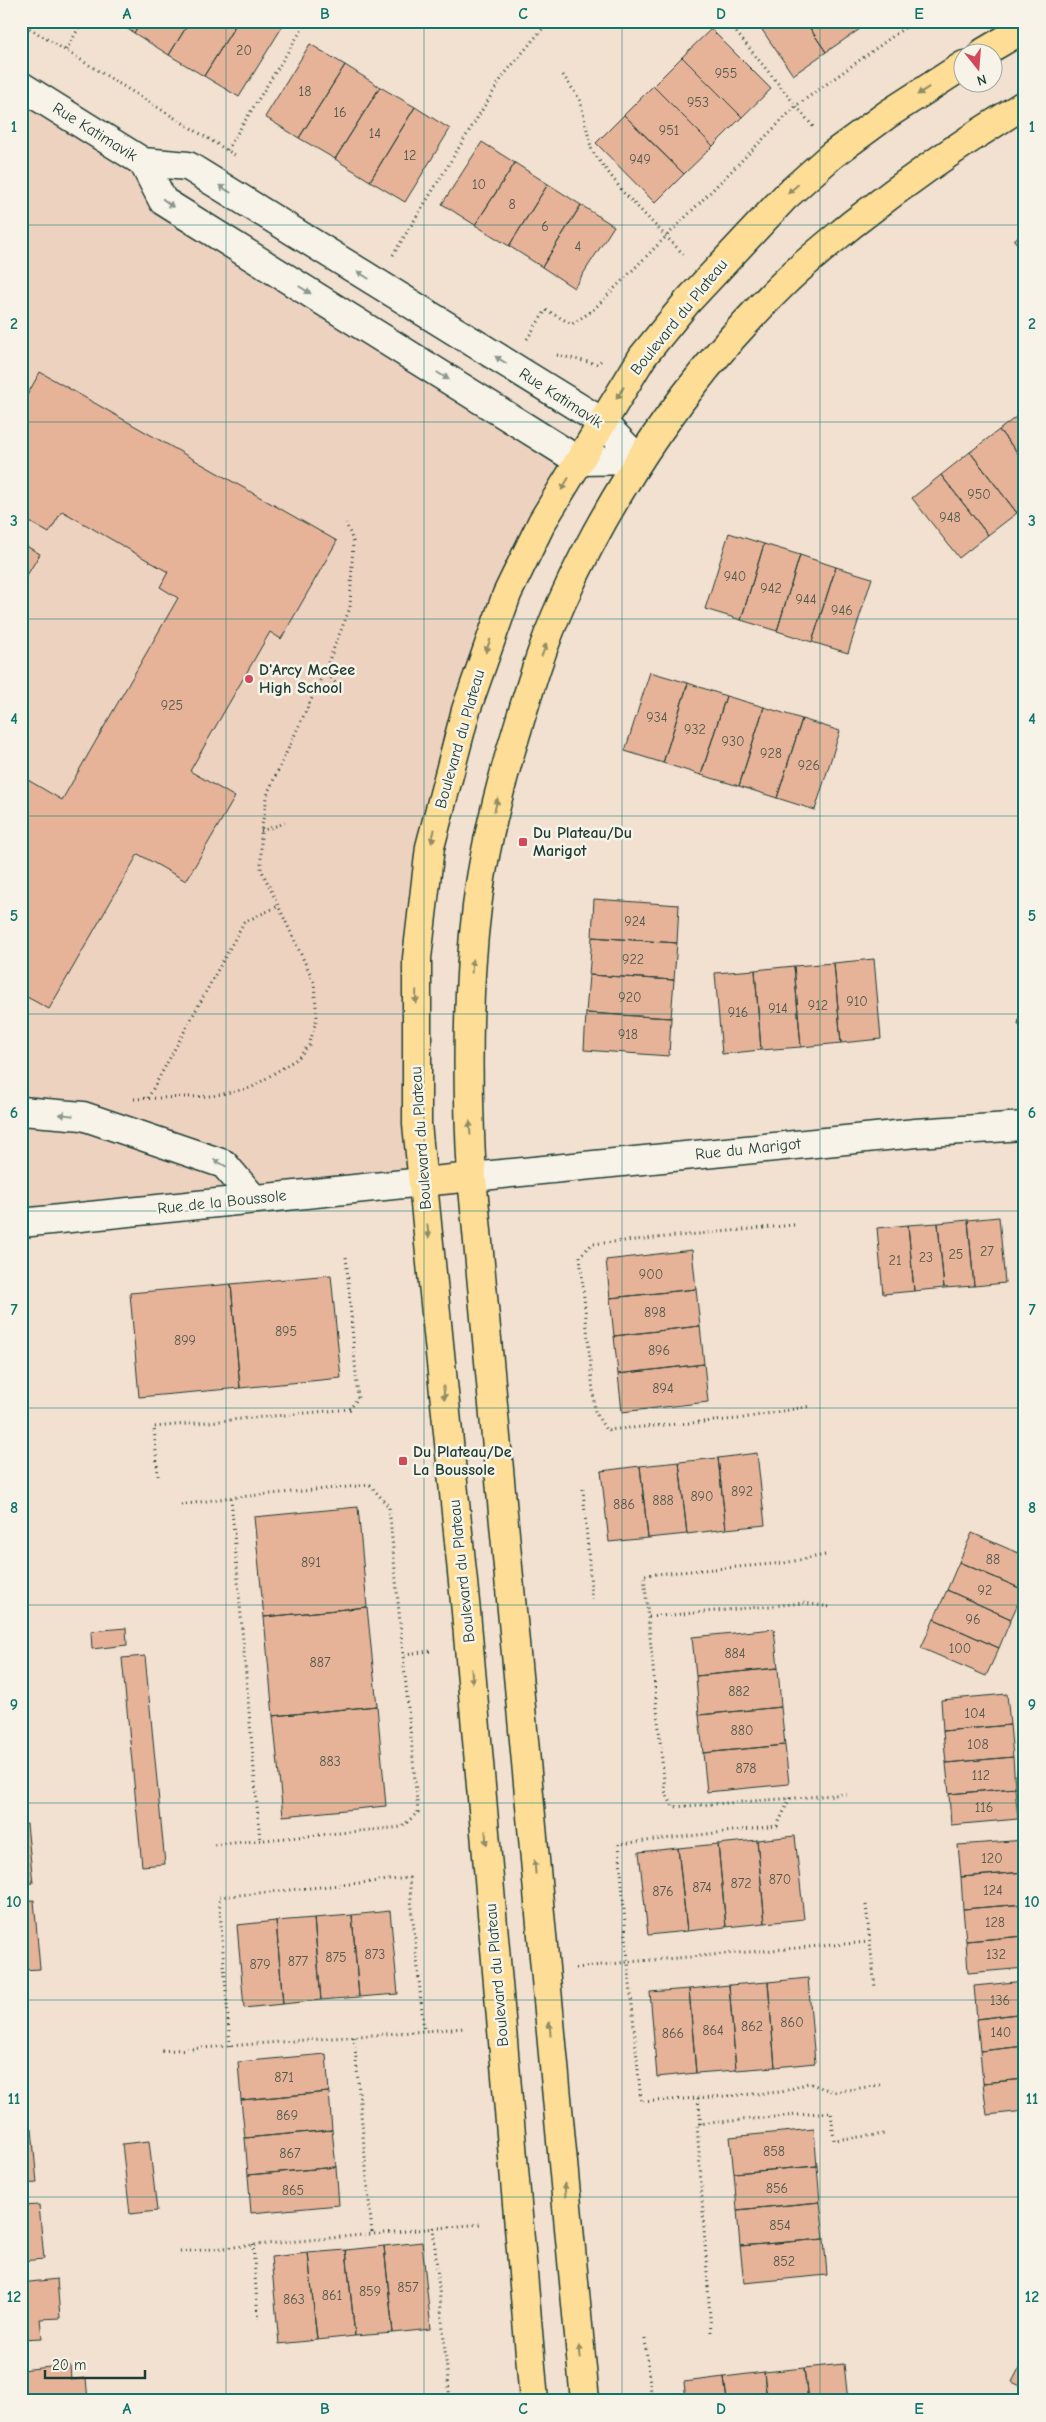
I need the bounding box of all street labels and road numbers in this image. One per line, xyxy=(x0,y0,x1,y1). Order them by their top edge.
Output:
street label: Rue Katimavik xyxy=(49,99,141,165)
street label: Boulevard du Plateau xyxy=(627,256,731,378)
street label: Rue Katimavik xyxy=(516,364,606,432)
street label: Boulevard du Plateau xyxy=(432,667,488,811)
street label: Boulevard du Plateau xyxy=(407,1066,435,1210)
street label: Rue du Marigot xyxy=(694,1134,802,1163)
street label: Rue de la Boussole xyxy=(157,1186,287,1218)
street label: Boulevard du Plateau xyxy=(446,1499,478,1643)
street label: Boulevard du Plateau xyxy=(482,1903,512,2047)

